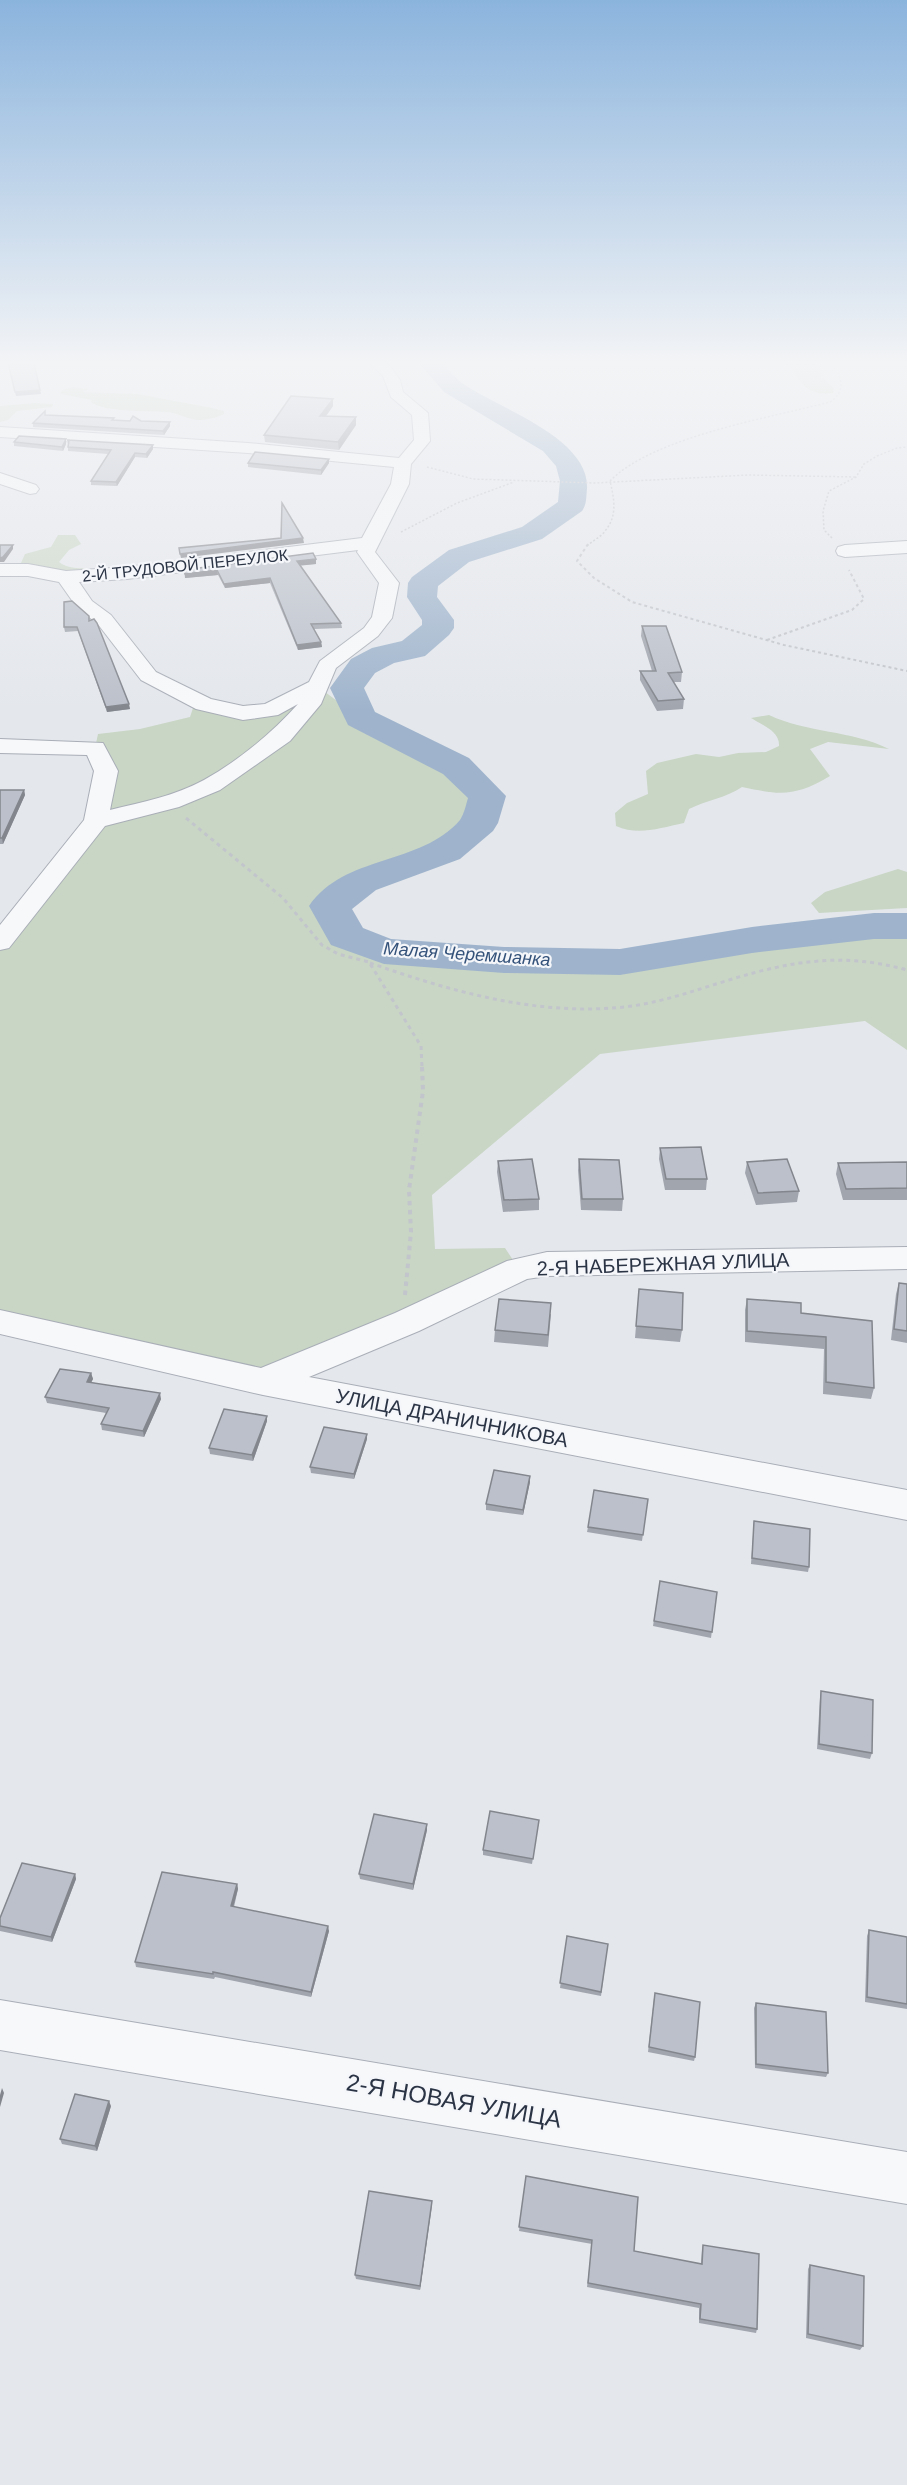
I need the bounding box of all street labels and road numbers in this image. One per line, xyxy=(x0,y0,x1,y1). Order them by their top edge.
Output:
street label: 2-Й ТРУДОВОЙ ПЕРЕУЛОК xyxy=(81,545,290,585)
street label: 2-Я НАБЕРЕЖНАЯ УЛИЦА xyxy=(536,1249,790,1279)
street label: УЛИЦА ДРАНИЧНИКОВА xyxy=(334,1385,571,1451)
street label: 2-Я НОВАЯ УЛИЦА xyxy=(345,2068,564,2133)

